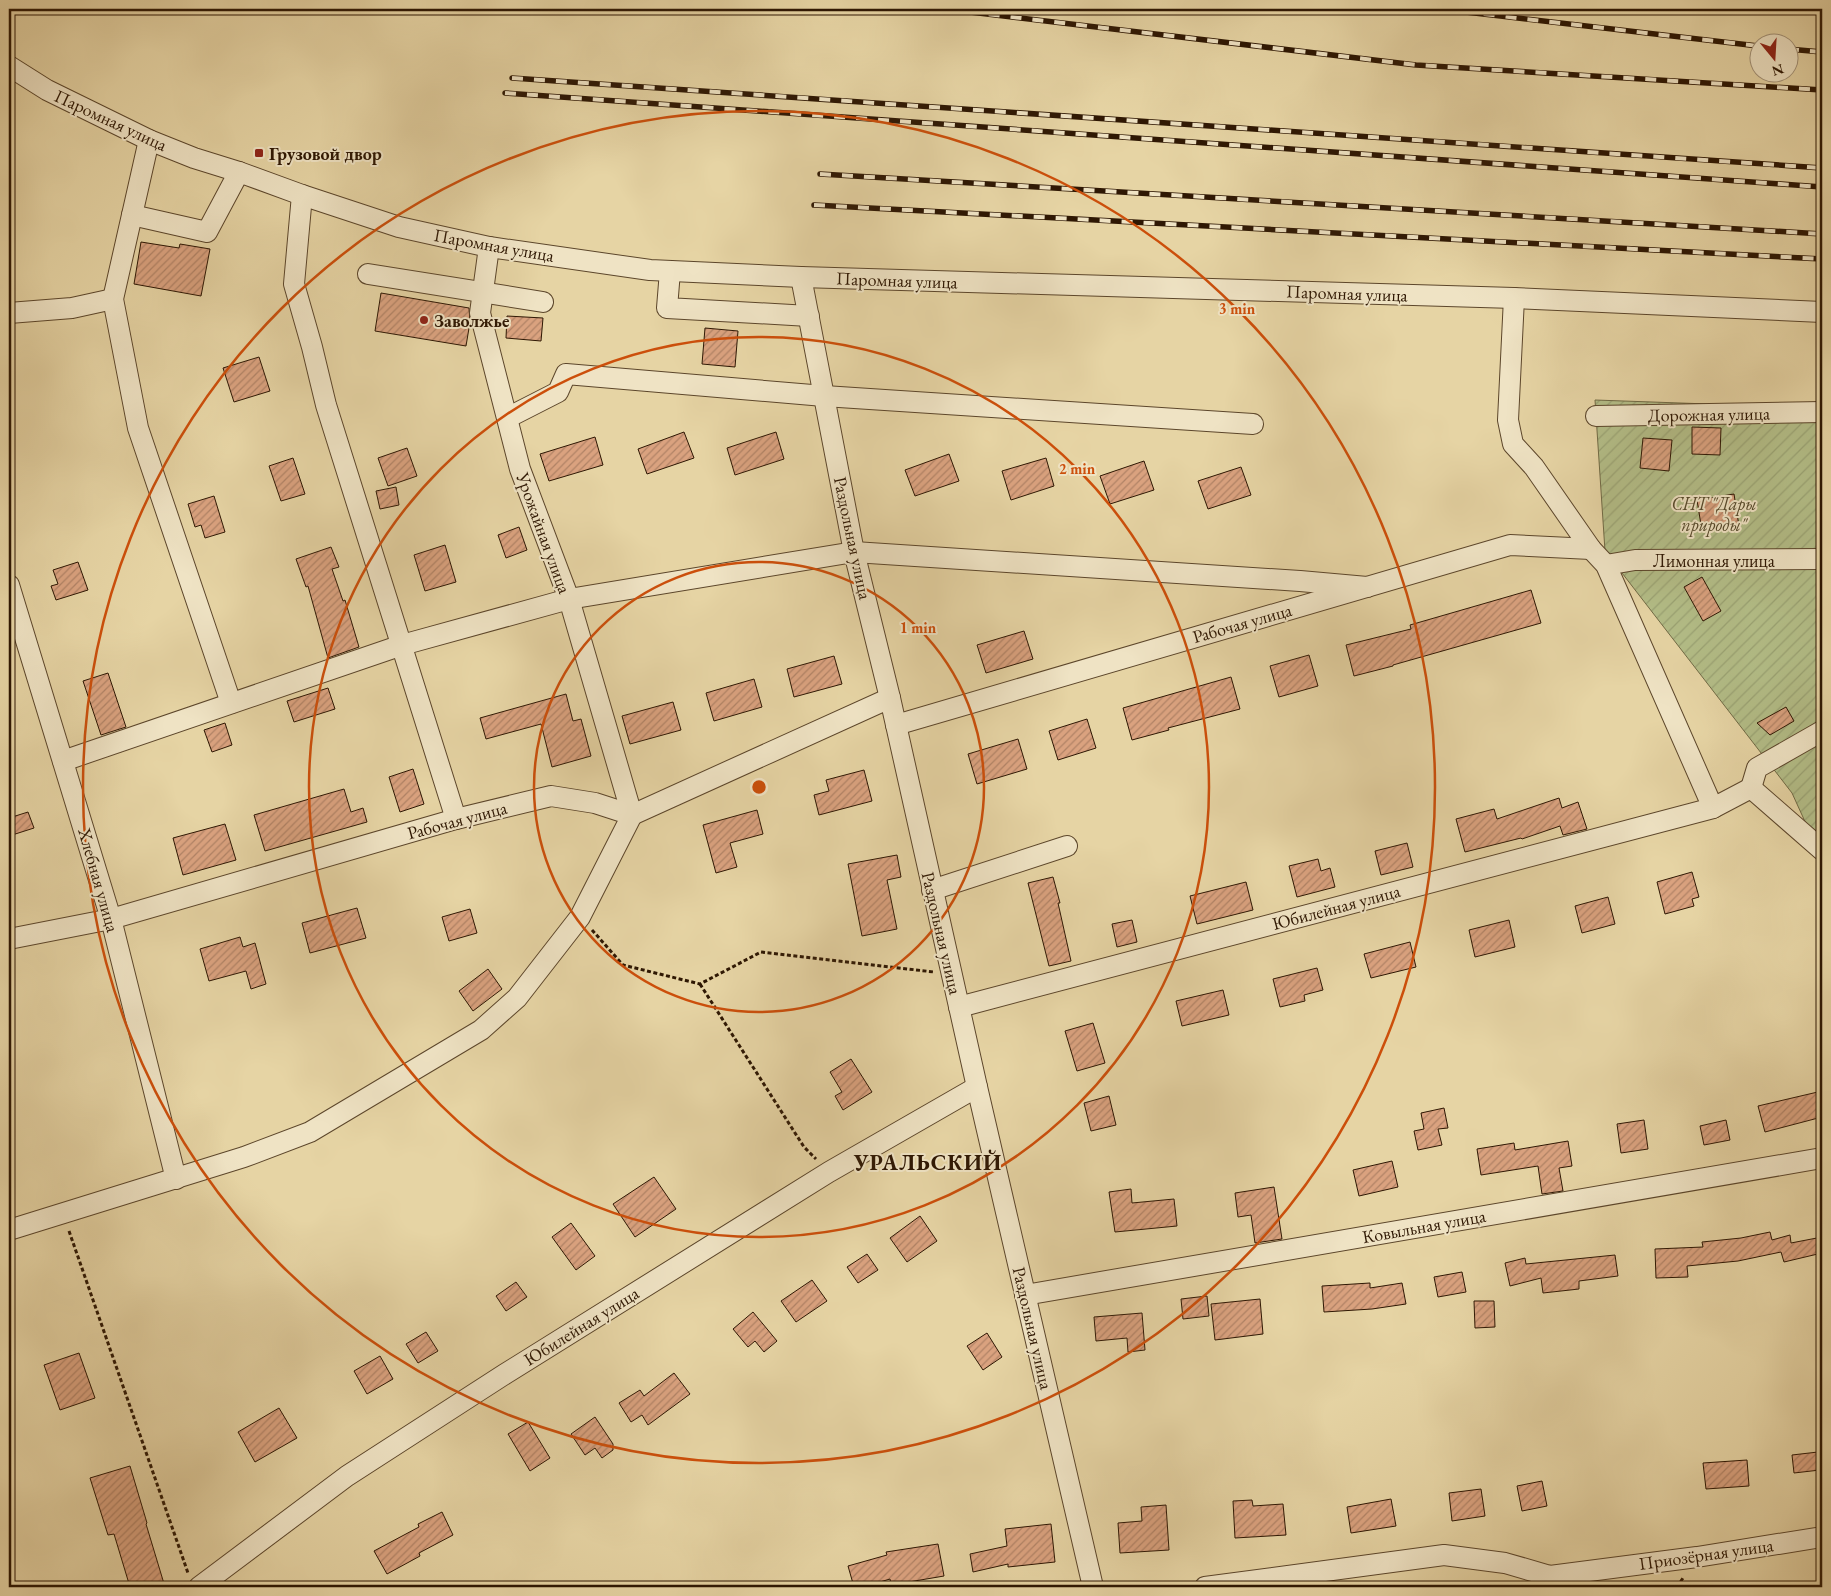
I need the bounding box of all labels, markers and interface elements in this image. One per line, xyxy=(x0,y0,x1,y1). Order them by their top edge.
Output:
north arrow xyxy=(1748,32,1798,82)
text: N xyxy=(1769,60,1786,81)
street label: Паромная улица xyxy=(51,84,172,156)
place label: Грузовой двор xyxy=(269,142,382,165)
marker: Грузовой двор xyxy=(253,147,265,159)
street label: Паромная улица xyxy=(432,223,557,267)
street label: Паромная улица xyxy=(836,266,959,294)
street label: Паромная улица xyxy=(1286,279,1409,307)
text: 3 min xyxy=(1219,299,1256,318)
place label: Заволжье xyxy=(434,309,510,332)
marker: Заволжье xyxy=(418,314,430,326)
street label: Дорожная улица xyxy=(1648,401,1771,427)
text: 2 min xyxy=(1059,459,1096,478)
street label: Урожайная улица xyxy=(511,468,577,597)
street label: Раздольная улица xyxy=(829,474,877,602)
park label: СНТ "Дары природы" xyxy=(1671,492,1757,537)
street label: Лимонная улица xyxy=(1653,549,1776,572)
street label: Рабочая улица xyxy=(1190,598,1295,648)
text: 1 min xyxy=(900,618,937,637)
centre of rings xyxy=(750,778,768,796)
street label: Рабочая улица xyxy=(405,795,510,844)
street label: Хлебная улица xyxy=(73,824,125,935)
street label: Раздольная улица xyxy=(917,869,967,997)
street label: Юбилейная улица xyxy=(1269,879,1403,935)
district label: УРАЛЬСКИЙ xyxy=(853,1148,1002,1177)
street label: Ковыльная улица xyxy=(1360,1204,1488,1248)
street label: Раздольная улица xyxy=(1008,1264,1058,1392)
street label: Юбилейная улица xyxy=(519,1281,644,1371)
street label: Приозёрная улица xyxy=(1637,1533,1776,1575)

